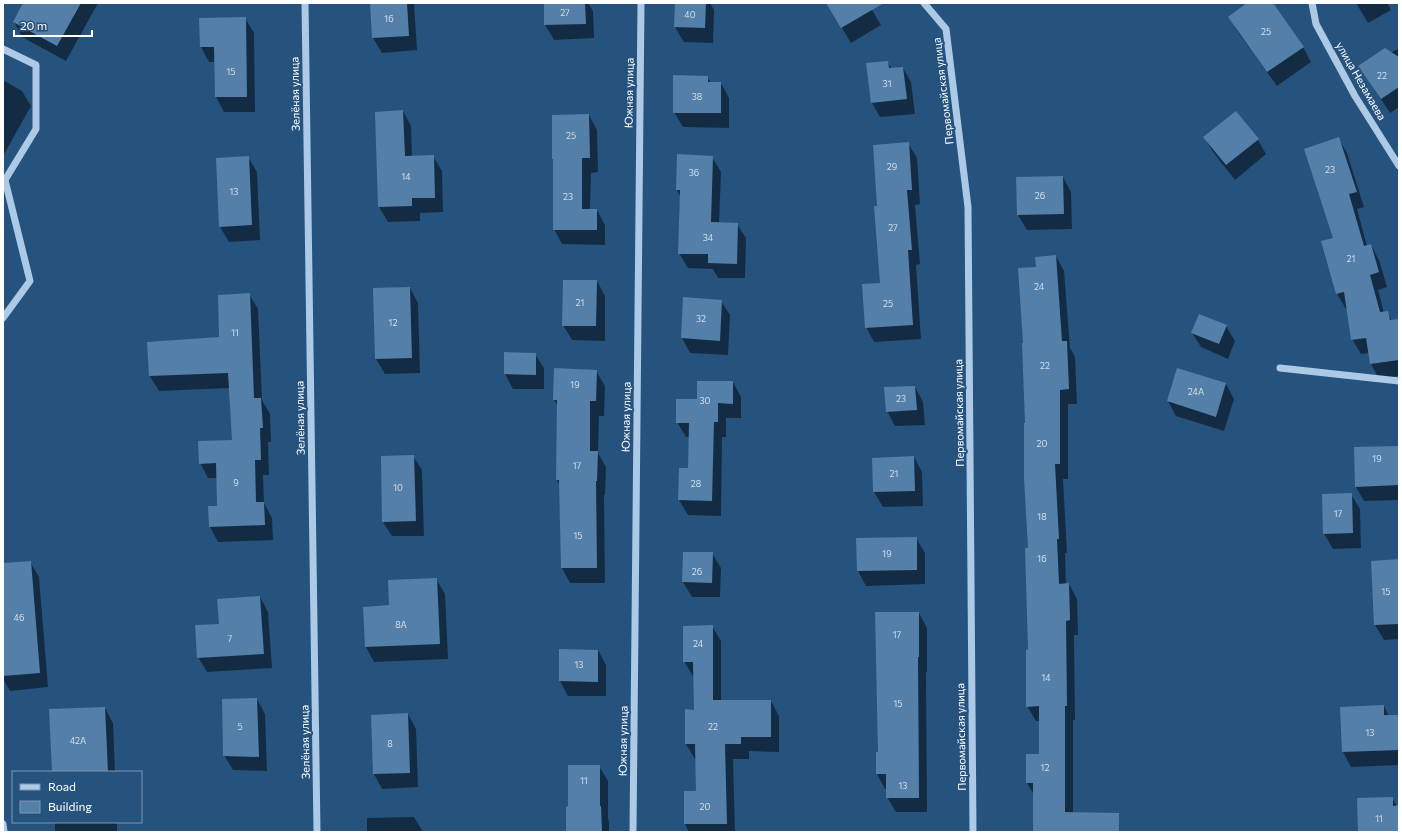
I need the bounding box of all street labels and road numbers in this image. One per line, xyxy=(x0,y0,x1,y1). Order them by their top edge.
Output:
street label: Первомайская улица xyxy=(929,37,956,145)
street label: улица Незамаева xyxy=(1334,39,1389,122)
street label: Зелёная улица xyxy=(287,57,302,131)
street label: Южная улица xyxy=(621,58,636,128)
street label: Первомайская улица xyxy=(951,359,966,467)
street label: Зелёная улица xyxy=(292,381,307,455)
street label: Южная улица xyxy=(618,382,633,452)
street label: Первомайская улица xyxy=(953,683,968,791)
street label: Зелёная улица xyxy=(297,705,312,779)
street label: Южная улица xyxy=(615,706,630,776)

